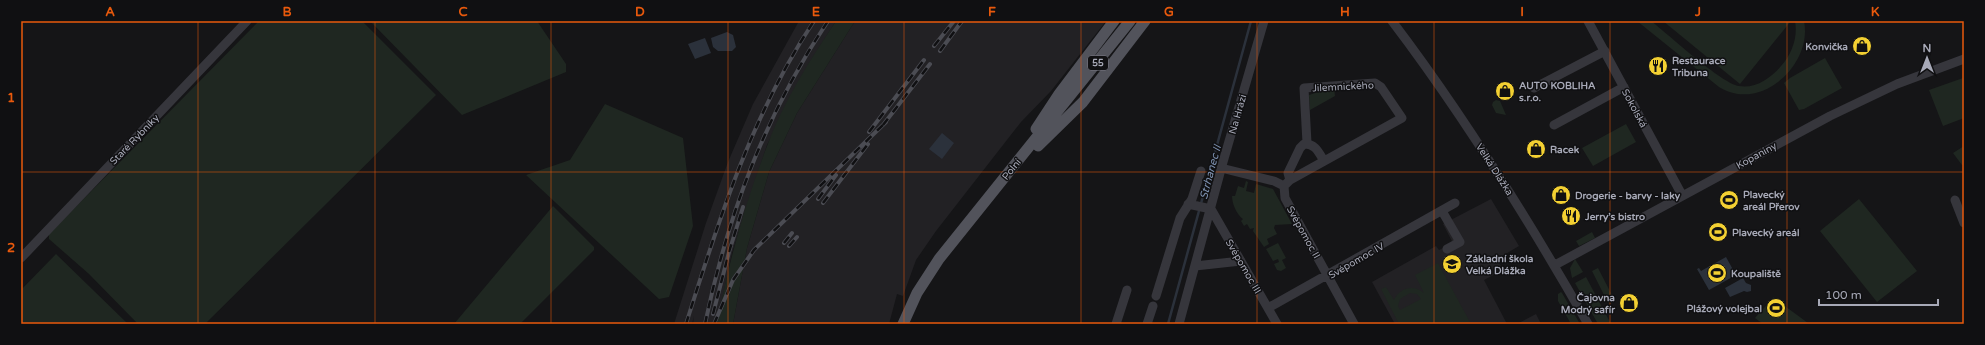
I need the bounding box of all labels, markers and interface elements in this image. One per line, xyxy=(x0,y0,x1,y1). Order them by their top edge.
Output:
text: A xyxy=(105,4,115,20)
text: B xyxy=(282,4,292,20)
text: C xyxy=(458,4,468,20)
text: D xyxy=(635,4,645,20)
text: E xyxy=(812,4,820,20)
text: F xyxy=(988,4,996,20)
text: G xyxy=(1164,4,1174,20)
text: H xyxy=(1340,4,1350,20)
text: I xyxy=(1520,4,1524,20)
text: J xyxy=(1694,4,1701,20)
text: K xyxy=(1871,4,1880,20)
shop icon: Konvička xyxy=(1851,35,1873,57)
north arrow xyxy=(1907,38,1947,78)
place label: Konvička xyxy=(1805,41,1848,53)
text: N xyxy=(1923,42,1931,55)
restaurant icon: Restaurace Tribuna xyxy=(1647,55,1669,77)
place label: Restaurace Tribuna xyxy=(1671,55,1726,79)
road number: 55 xyxy=(1088,56,1108,70)
street label: Jilemnického xyxy=(1312,79,1374,95)
shop icon: AUTO KOBLIHA s.r.o. xyxy=(1494,80,1516,102)
place label: AUTO KOBLIHA s.r.o. xyxy=(1519,80,1596,104)
street label: Sokolská xyxy=(1619,87,1649,130)
text: 1 xyxy=(7,90,15,106)
street label: Na Hrázi xyxy=(1227,93,1249,135)
street label: Staré Rybníky xyxy=(108,112,162,167)
shop icon: Racek xyxy=(1525,138,1547,160)
street label: Kopaniny xyxy=(1734,139,1779,172)
street label: Velká Dlážka xyxy=(1473,141,1515,198)
water label: Strhanec II xyxy=(1197,143,1224,201)
place label: Racek xyxy=(1550,144,1580,156)
street label: Polní xyxy=(1000,156,1024,183)
shop icon: Drogerie - barvy - laky xyxy=(1550,184,1572,206)
sports icon: Plavecký areál Přerov xyxy=(1718,189,1740,211)
place label: Plavecký areál Přerov xyxy=(1743,189,1800,213)
place label: Drogerie - barvy - laky xyxy=(1575,190,1681,202)
street label: Svépomoc II xyxy=(1284,204,1322,261)
restaurant icon: Jerry’s bistro xyxy=(1560,205,1582,227)
place label: Jerry’s bistro xyxy=(1584,211,1645,223)
sports icon: Plavecký areál xyxy=(1707,221,1729,243)
place label: Plavecký areál xyxy=(1732,227,1799,239)
street label: Svépomoc III xyxy=(1223,237,1264,296)
text: 2 xyxy=(7,240,15,256)
street label: Svépomoc IV xyxy=(1327,240,1386,282)
school or university icon: Základní škola Velká Dlážka xyxy=(1441,253,1463,275)
place label: Základní škola Velká Dlážka xyxy=(1466,253,1534,277)
sports icon: Koupaliště xyxy=(1706,262,1728,284)
place label: Koupaliště xyxy=(1731,268,1781,280)
scale bar xyxy=(1819,281,1938,307)
text: 100 m xyxy=(1825,288,1862,302)
place label: Čajovna Modrý safír xyxy=(1561,292,1615,316)
shop icon: Čajovna Modrý safír xyxy=(1618,292,1640,314)
sports icon: Plážový volejbal xyxy=(1765,297,1787,319)
place label: Plážový volejbal xyxy=(1687,303,1762,315)

